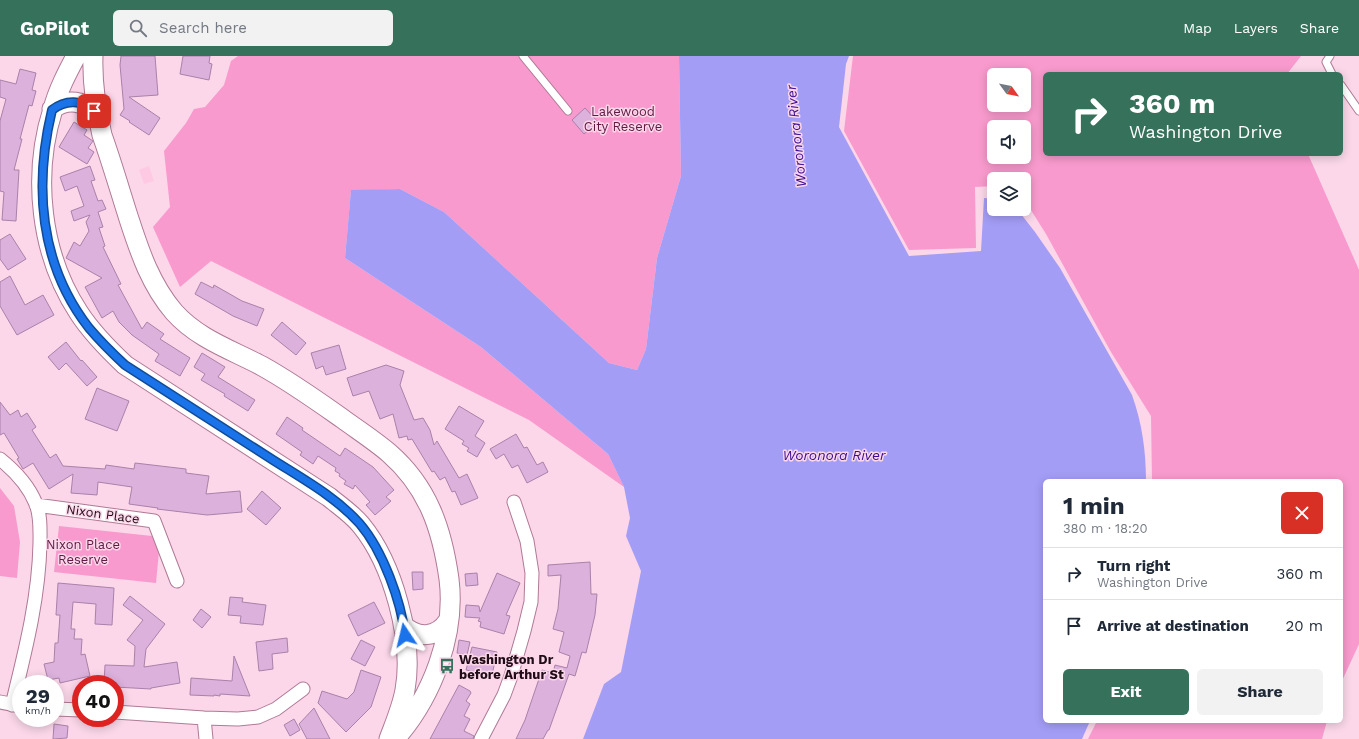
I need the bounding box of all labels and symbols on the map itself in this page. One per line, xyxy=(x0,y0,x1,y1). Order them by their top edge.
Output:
north arrow xyxy=(987,68,1031,112)
water label: Woronora River xyxy=(783,83,809,188)
pin xyxy=(77,94,111,128)
park label: Lakewood City Reserve xyxy=(584,104,662,134)
water label: Woronora River xyxy=(783,447,886,463)
street label: Nixon Place xyxy=(65,501,141,527)
park label: Nixon Place Reserve xyxy=(46,537,120,567)
position arrow xyxy=(384,614,426,656)
place label: Washington Dr before Arthur St xyxy=(459,652,564,682)
bus stop icon: Washington Dr before Arthur St xyxy=(438,657,456,675)
speed limit sign: 40 xyxy=(72,675,124,727)

